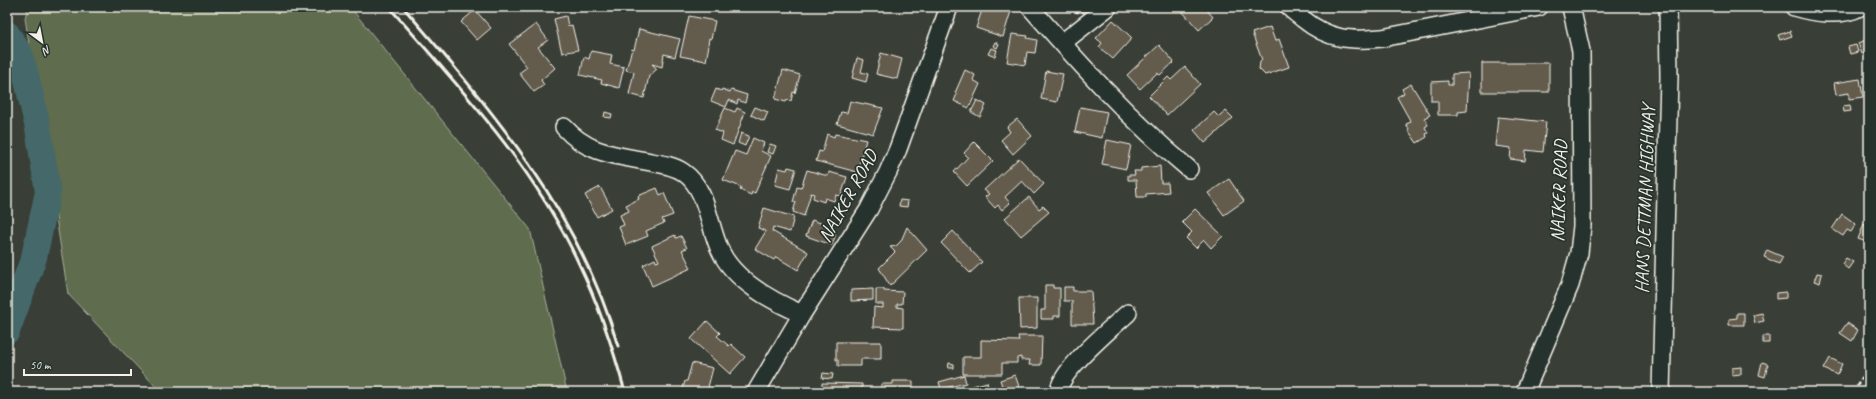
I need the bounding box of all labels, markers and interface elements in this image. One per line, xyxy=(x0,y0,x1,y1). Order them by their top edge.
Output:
north arrow xyxy=(22,22,62,62)
text: N xyxy=(39,43,54,59)
street label: HANS DETTMAN HIGHWAY xyxy=(1630,101,1660,294)
street label: NAIKER ROAD xyxy=(1545,138,1573,242)
street label: NAIKER ROAD xyxy=(813,144,884,246)
scale bar xyxy=(24,351,131,377)
text: 50 m xyxy=(30,357,52,373)

